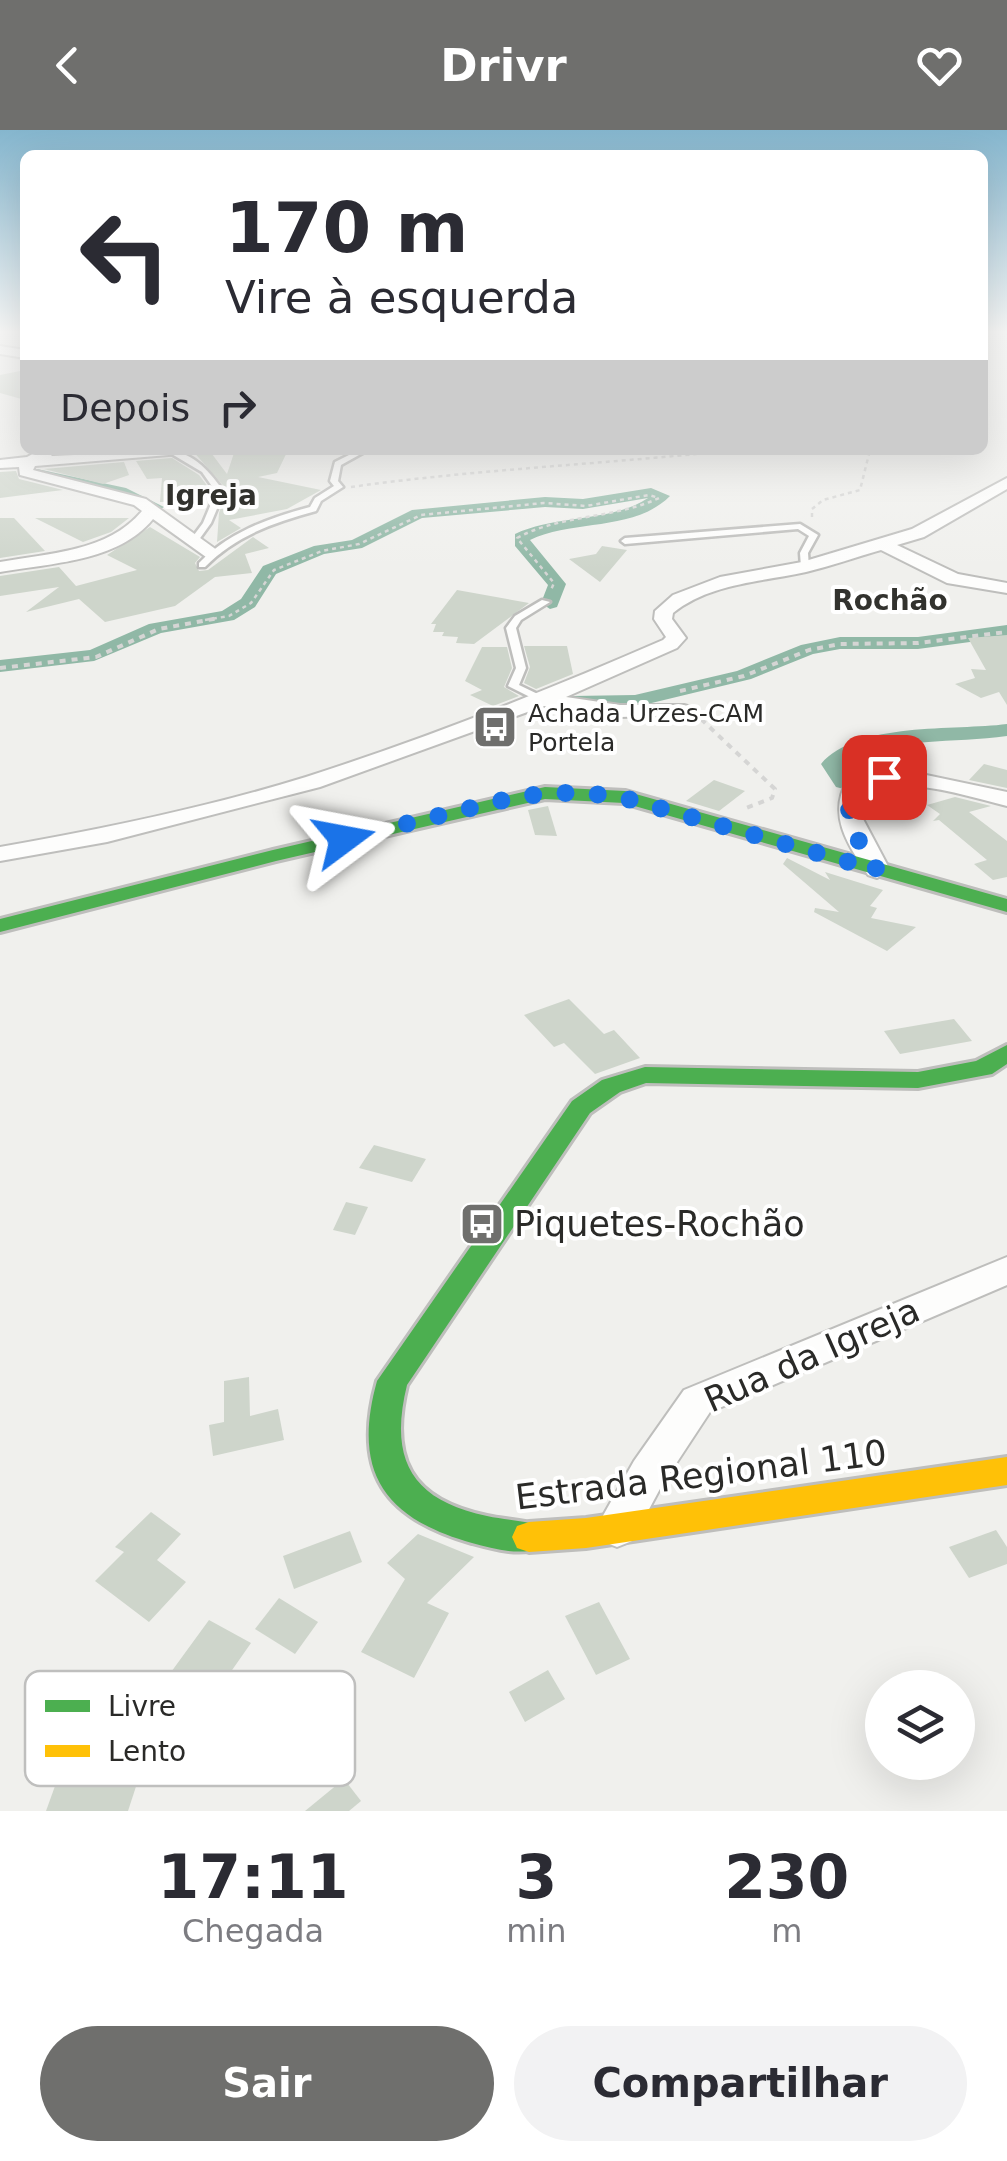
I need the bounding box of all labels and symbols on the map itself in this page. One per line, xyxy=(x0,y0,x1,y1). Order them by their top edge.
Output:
district label: Igreja xyxy=(165,479,257,512)
district label: Rochão xyxy=(832,584,948,617)
place label: Achada Urzes-CAM Portela xyxy=(528,699,764,757)
bus stop icon: Achada Urzes-CAM Portela xyxy=(472,704,518,750)
pin xyxy=(842,735,927,820)
position arrow xyxy=(292,787,396,891)
bus stop icon: Piquetes-Rochão xyxy=(459,1201,505,1247)
place label: Piquetes-Rochão xyxy=(514,1204,805,1244)
street label: Rua da Igreja xyxy=(698,1290,926,1420)
street label: Estrada Regional 110 xyxy=(513,1432,889,1518)
legend xyxy=(25,1671,355,1786)
text: Livre xyxy=(108,1690,176,1723)
text: Lento xyxy=(108,1735,186,1768)

